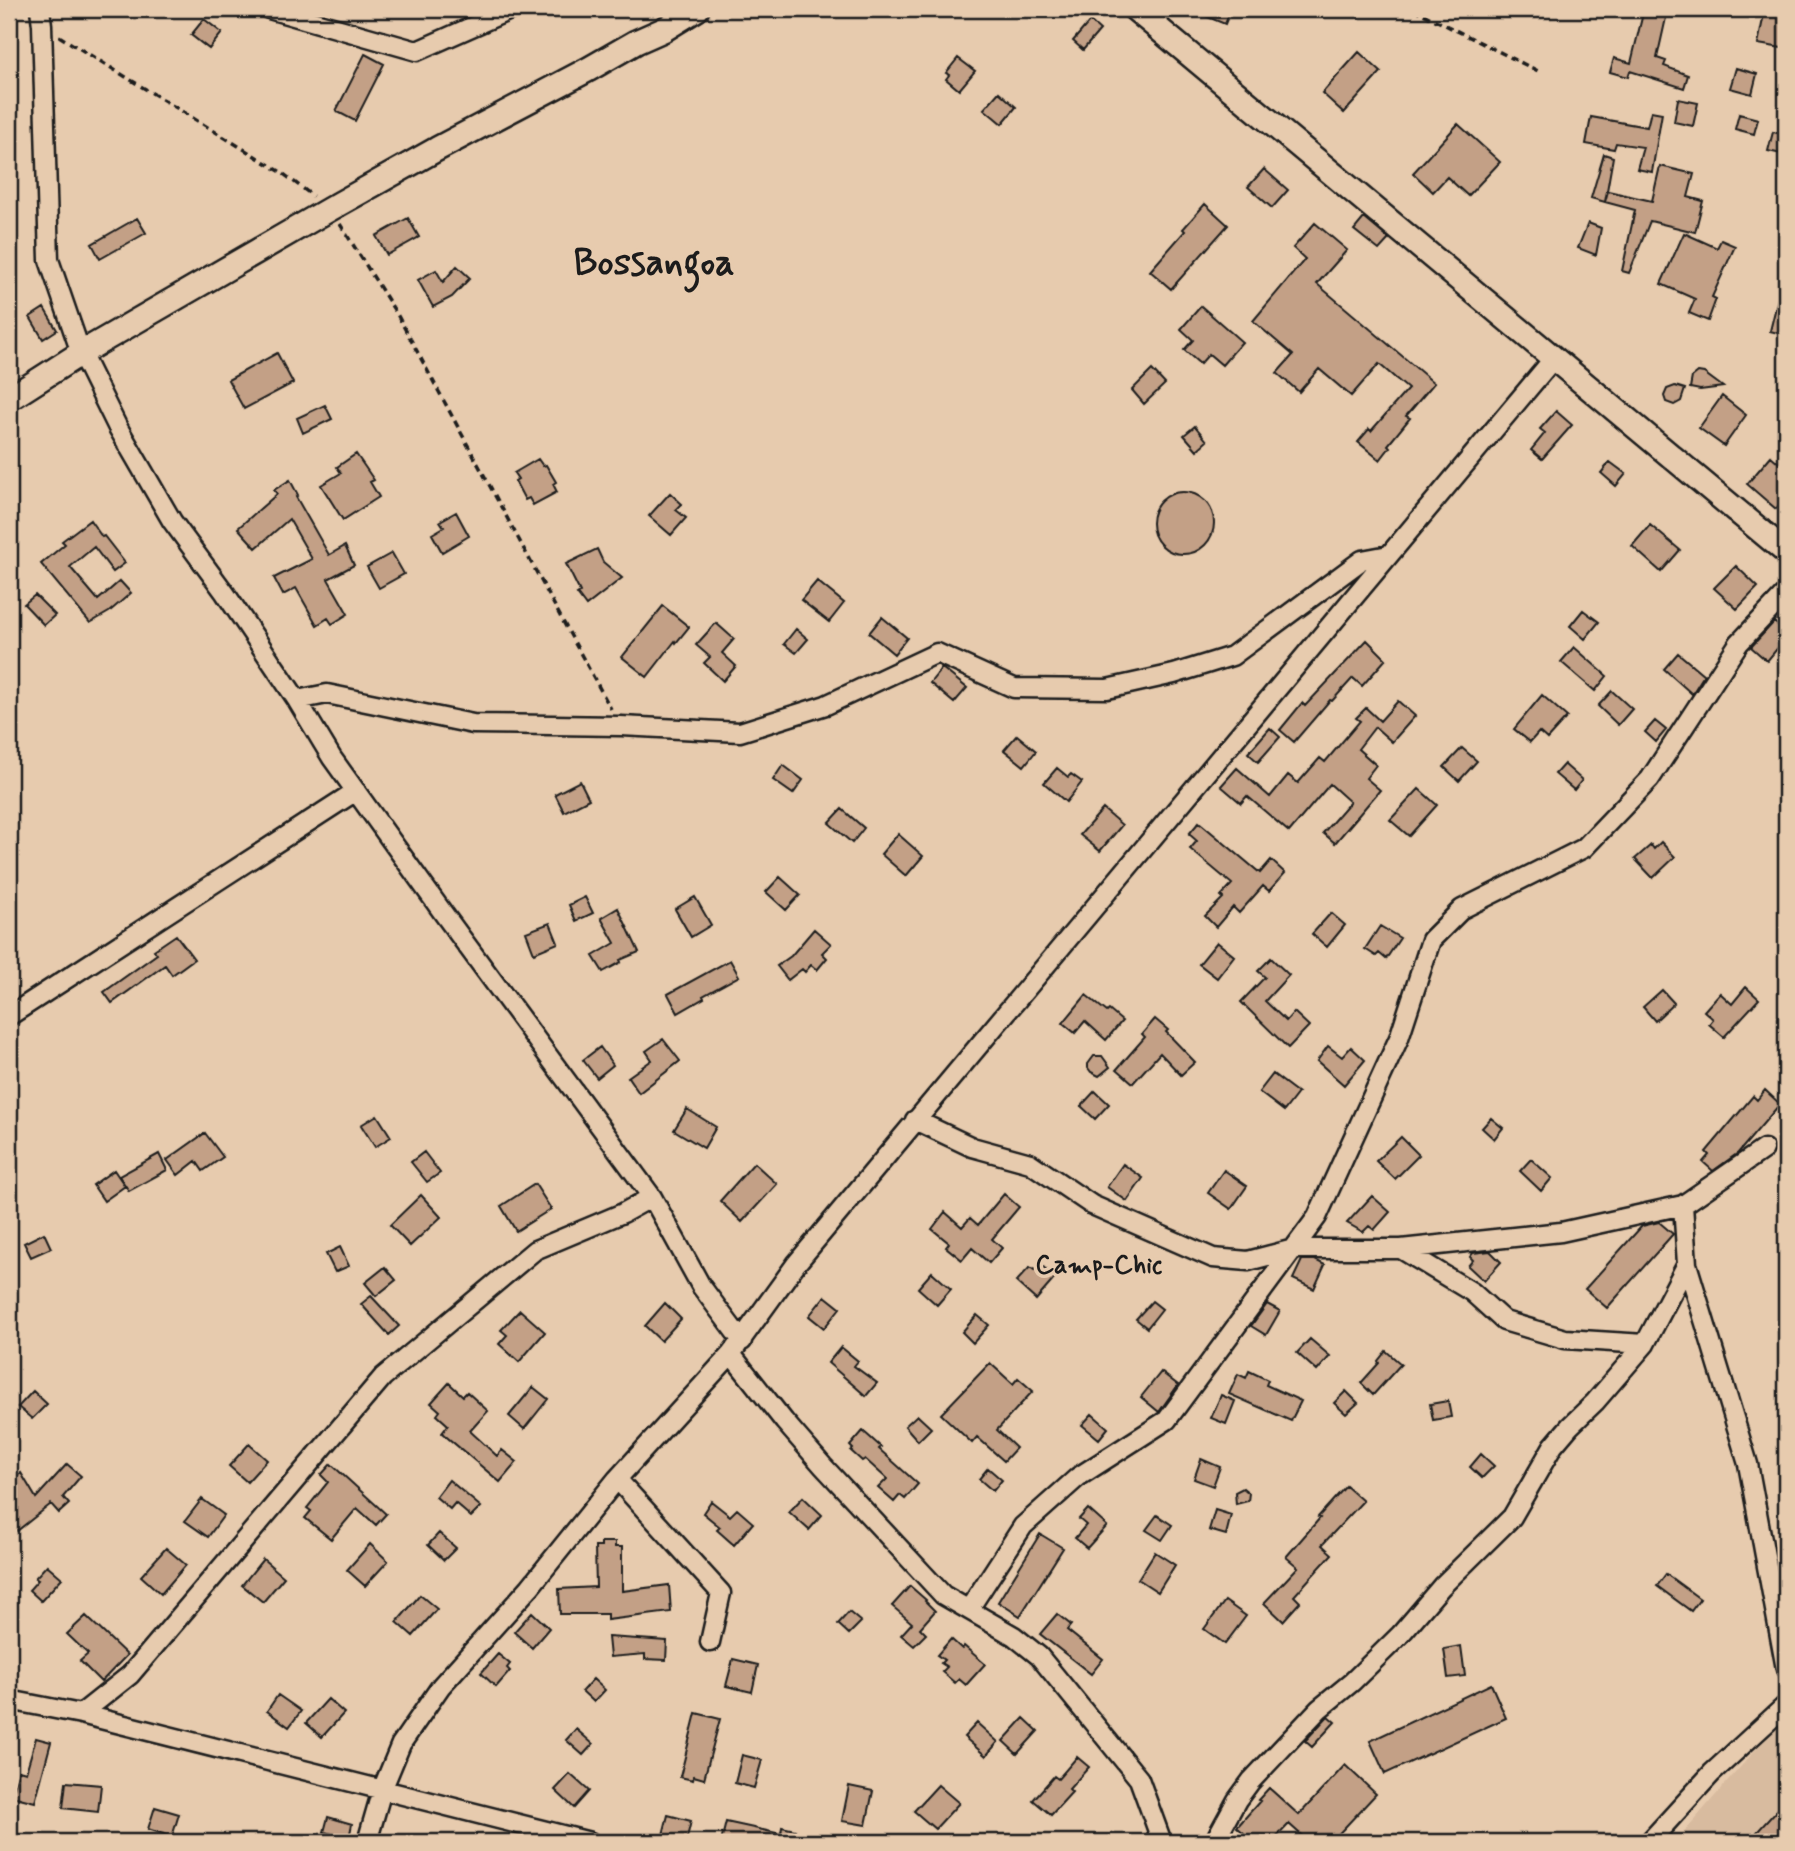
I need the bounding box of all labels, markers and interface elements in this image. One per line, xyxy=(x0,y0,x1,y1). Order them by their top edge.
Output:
district label: Bossangoa xyxy=(573,239,735,293)
district label: Camp-Chic xyxy=(1036,1249,1162,1283)

